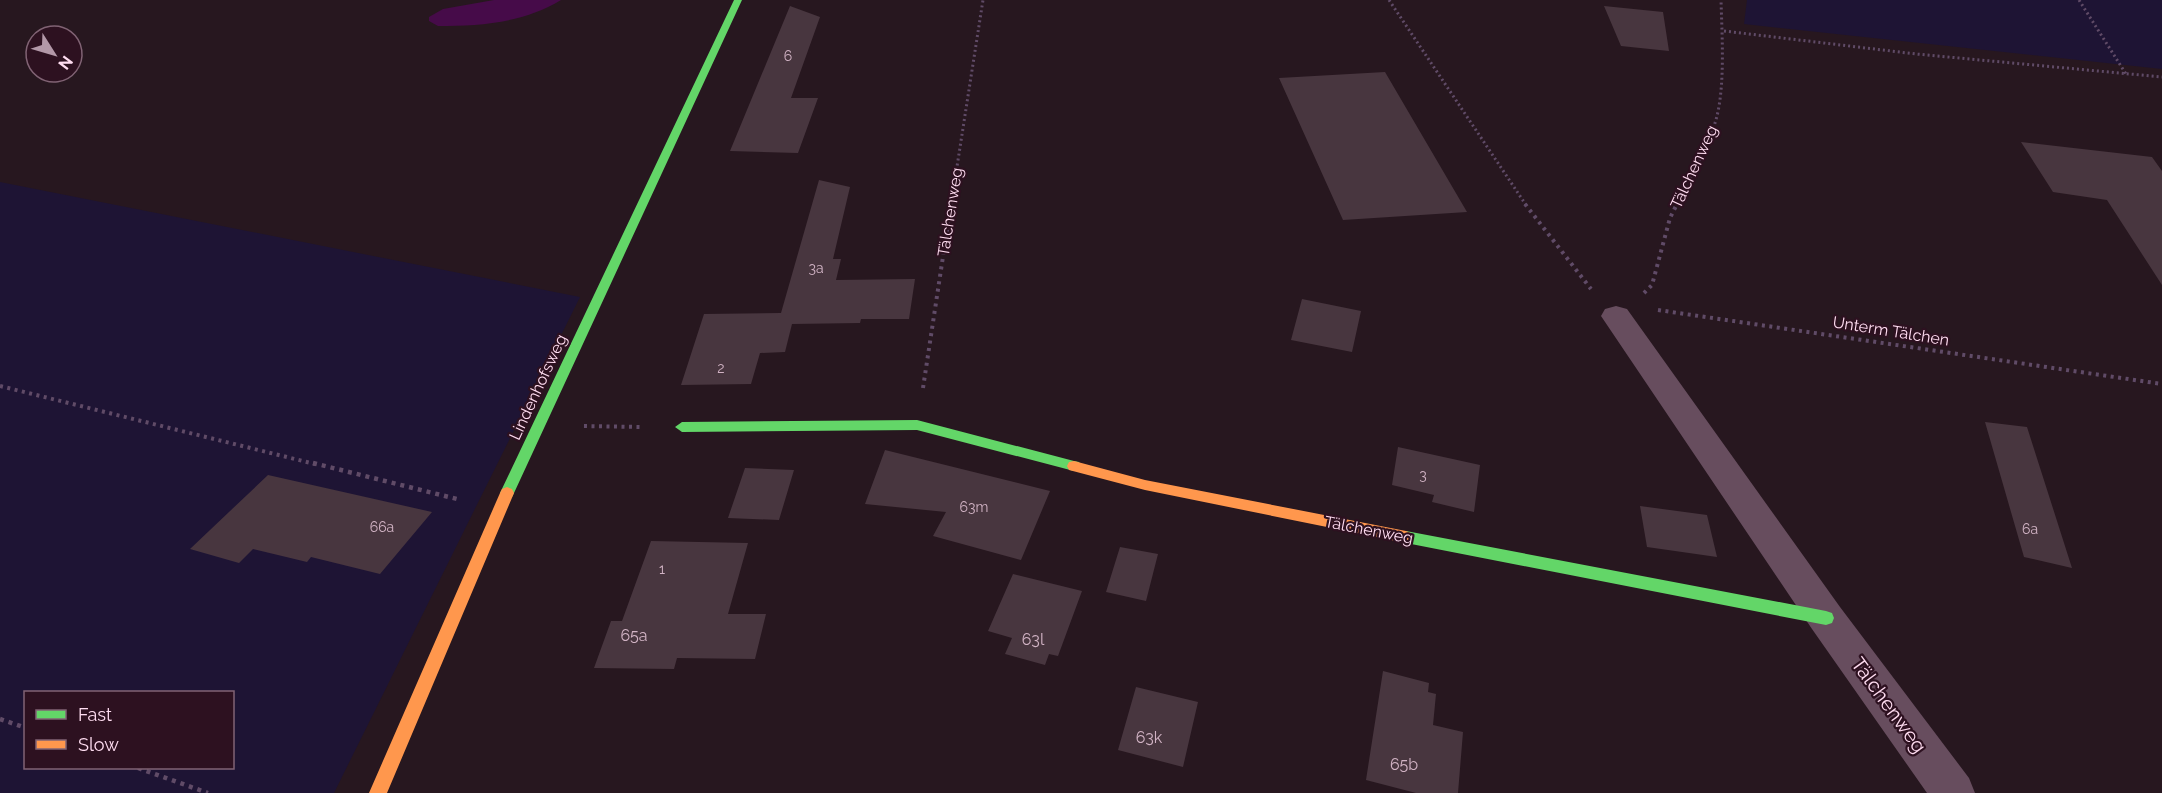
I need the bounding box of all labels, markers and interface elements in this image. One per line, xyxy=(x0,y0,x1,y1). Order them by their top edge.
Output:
north arrow xyxy=(24,24,84,84)
house number: 6 xyxy=(784,48,792,64)
text: N xyxy=(54,52,77,73)
street label: Tälchenweg xyxy=(1666,122,1722,212)
street label: Tälchenweg xyxy=(934,166,966,258)
house number: 3a xyxy=(808,260,824,276)
street label: Unterm Tälchen xyxy=(1831,312,1951,350)
street label: Lindenhofsweg xyxy=(505,331,571,443)
house number: 2 xyxy=(717,360,725,376)
house number: 3 xyxy=(1419,467,1427,483)
house number: 63m xyxy=(960,499,988,515)
street label: Tälchenweg xyxy=(1323,512,1415,548)
house number: 66a xyxy=(370,519,394,535)
house number: 6a xyxy=(2022,521,2038,537)
house number: 1 xyxy=(659,561,665,577)
house number: 65a xyxy=(620,626,648,645)
house number: 63l xyxy=(1022,630,1045,649)
street label: Tälchenweg xyxy=(1846,653,1932,757)
legend xyxy=(24,691,234,769)
text: Fast xyxy=(78,704,112,725)
house number: 63k xyxy=(1136,728,1163,747)
text: Slow xyxy=(78,734,119,755)
house number: 65b xyxy=(1390,755,1418,774)

